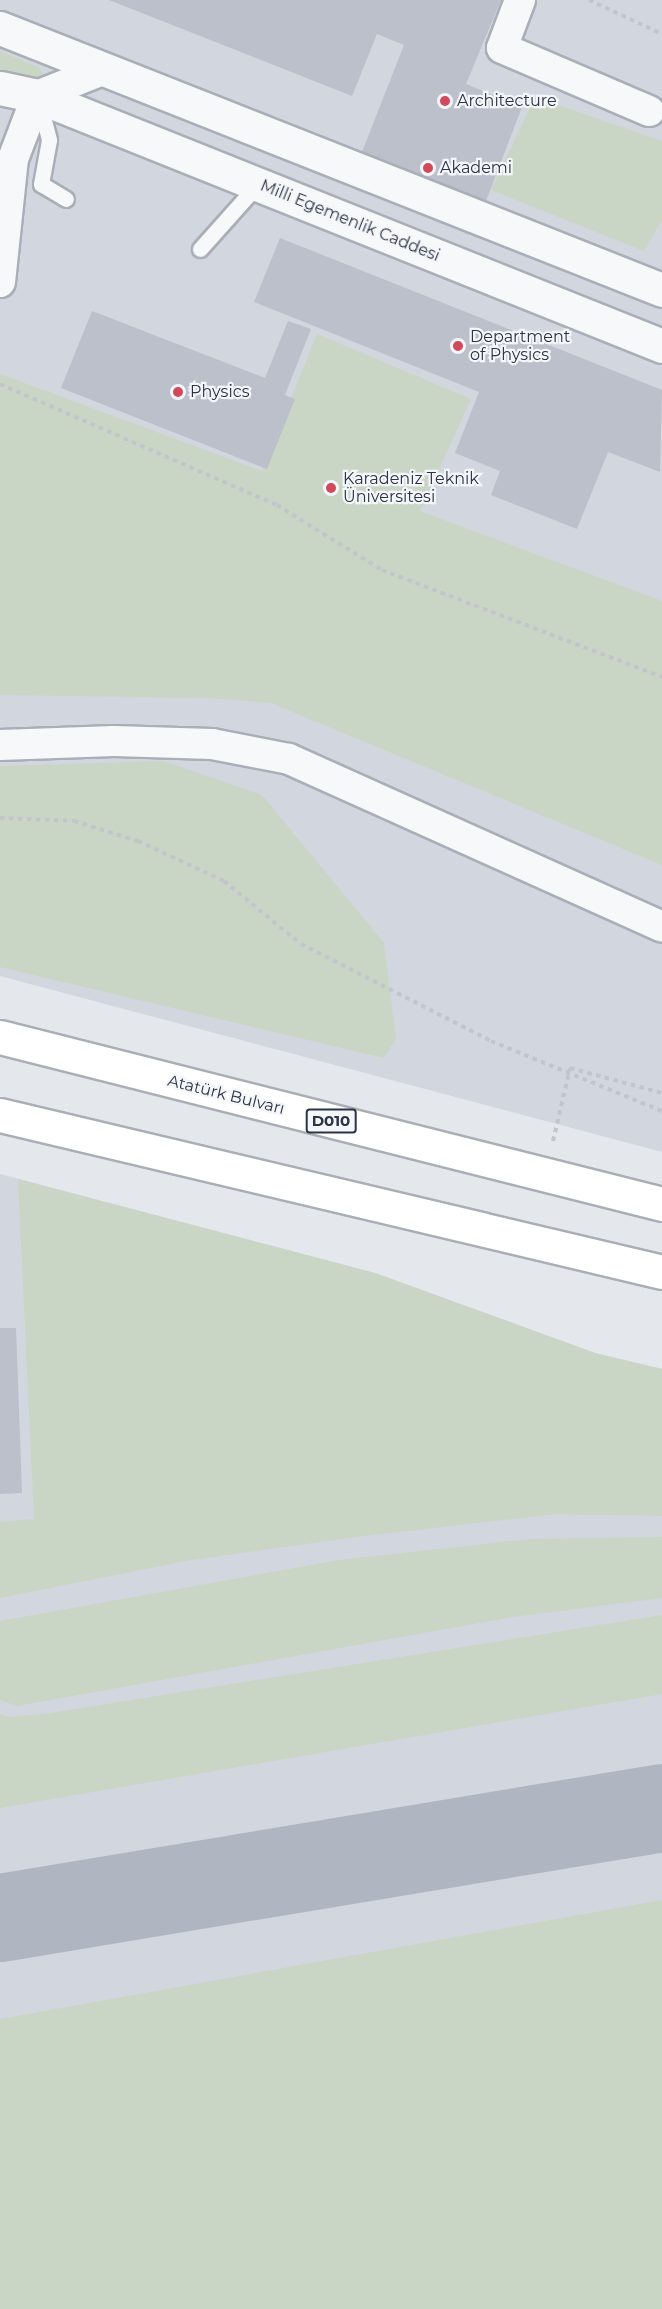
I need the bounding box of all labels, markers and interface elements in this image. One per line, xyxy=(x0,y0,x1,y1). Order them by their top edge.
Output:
place label: Architecture xyxy=(457,91,557,111)
marker: Architecture xyxy=(438,94,452,108)
place label: Akademi xyxy=(440,158,512,178)
marker: Akademi xyxy=(421,161,435,175)
street label: Milli Egemenlik Caddesi xyxy=(257,176,443,266)
place label: Department of Physics xyxy=(470,327,570,365)
marker: Department of Physics xyxy=(451,339,465,353)
place label: Physics xyxy=(190,382,249,402)
marker: Physics xyxy=(171,385,185,399)
place label: Karadeniz Teknik Üniversitesi xyxy=(343,469,479,507)
marker: Karadeniz Teknik Üniversitesi xyxy=(324,481,338,495)
street label: Atatürk Bulvarı xyxy=(166,1071,286,1119)
road number: D010 xyxy=(306,1109,356,1133)

